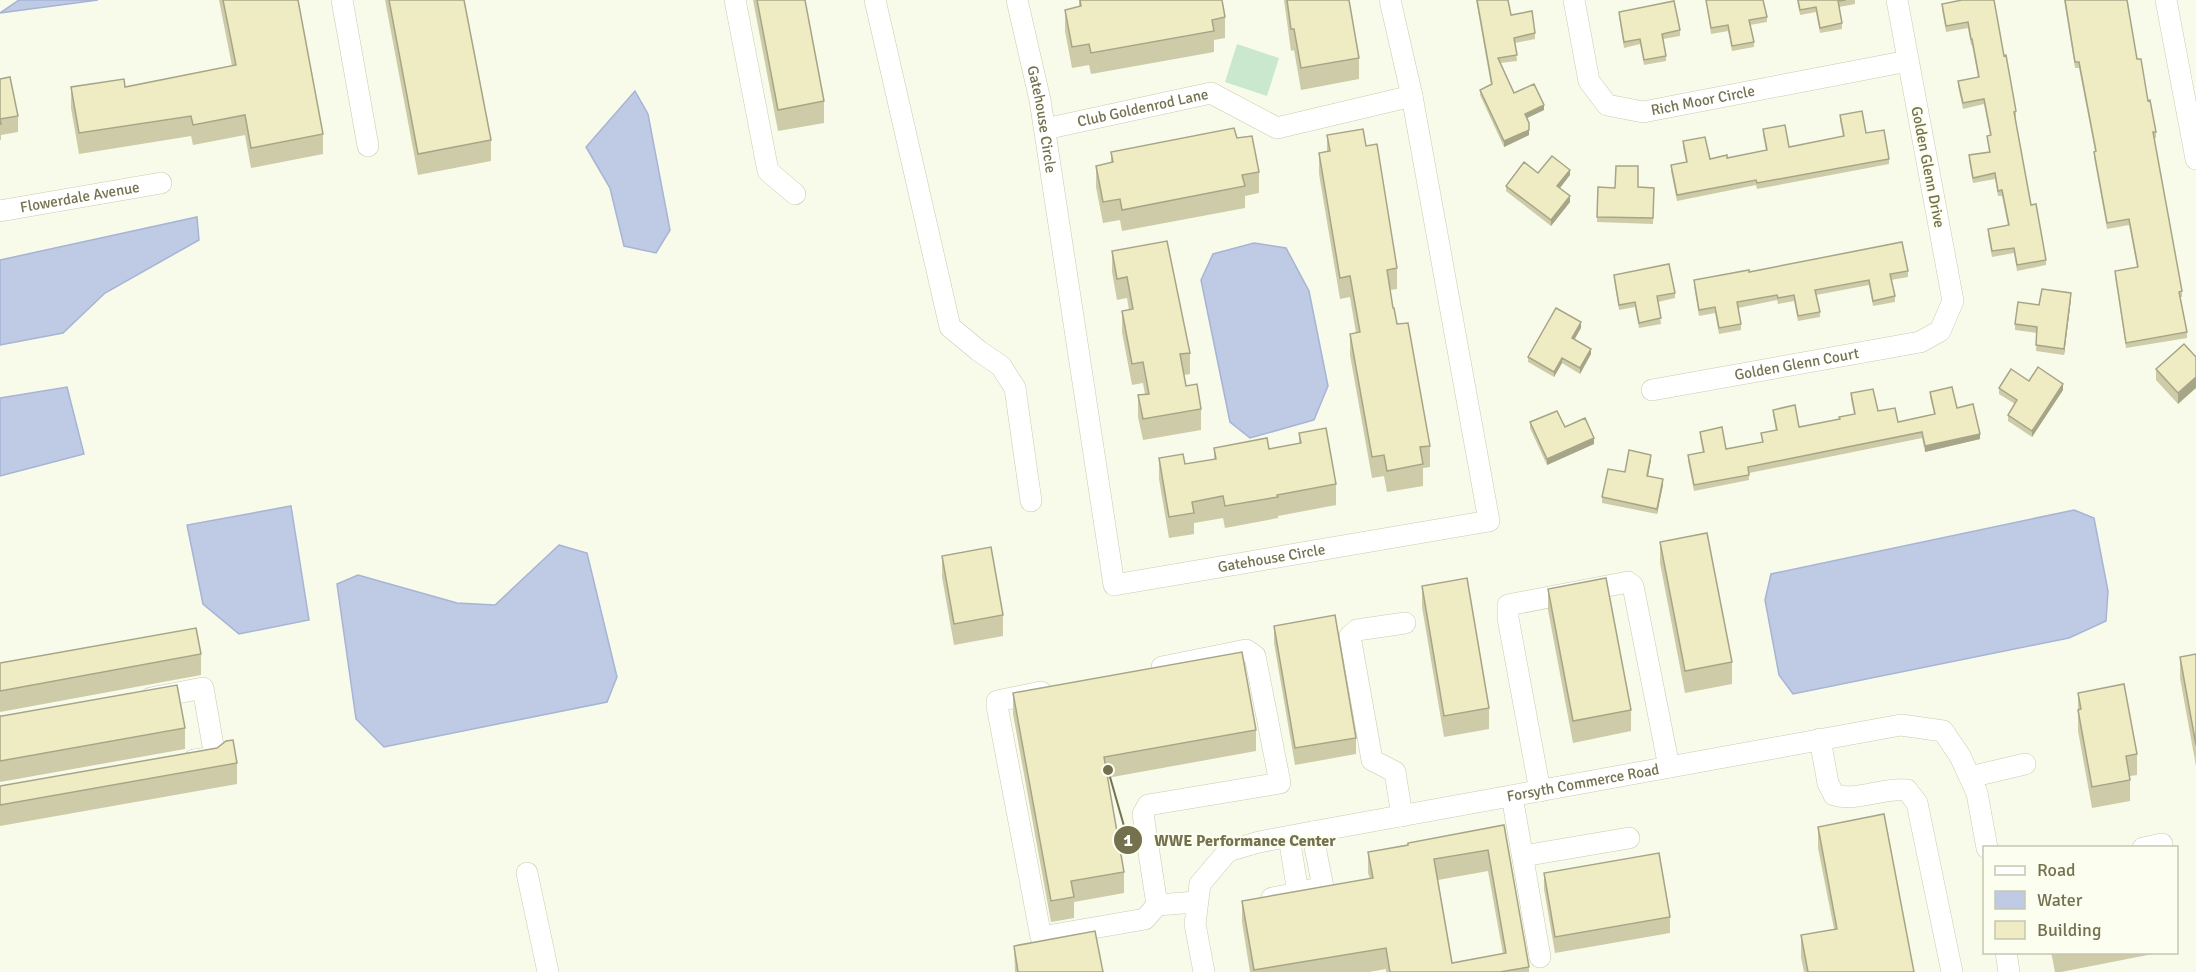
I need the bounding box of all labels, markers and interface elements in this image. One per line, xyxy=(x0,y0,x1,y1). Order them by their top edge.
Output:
street label: Gatehouse Circle xyxy=(1023,64,1060,174)
street label: Rich Moor Circle xyxy=(1649,82,1756,119)
street label: Club Goldenrod Lane xyxy=(1076,85,1210,131)
street label: Golden Glenn Drive xyxy=(1907,105,1949,229)
street label: Flowerdale Avenue xyxy=(19,178,141,216)
street label: Golden Glenn Court xyxy=(1733,344,1860,384)
street label: Gatehouse Circle xyxy=(1216,540,1327,576)
street label: Forsyth Commerce Road xyxy=(1505,760,1661,805)
callout: WWE Performance Center xyxy=(1113,823,1348,857)
text: 1 xyxy=(1123,829,1133,851)
text: WWE Performance Center xyxy=(1154,831,1336,851)
legend xyxy=(1983,846,2178,954)
text: Road xyxy=(2037,859,2076,881)
text: Water xyxy=(2037,889,2083,911)
text: Building xyxy=(2037,919,2101,941)

